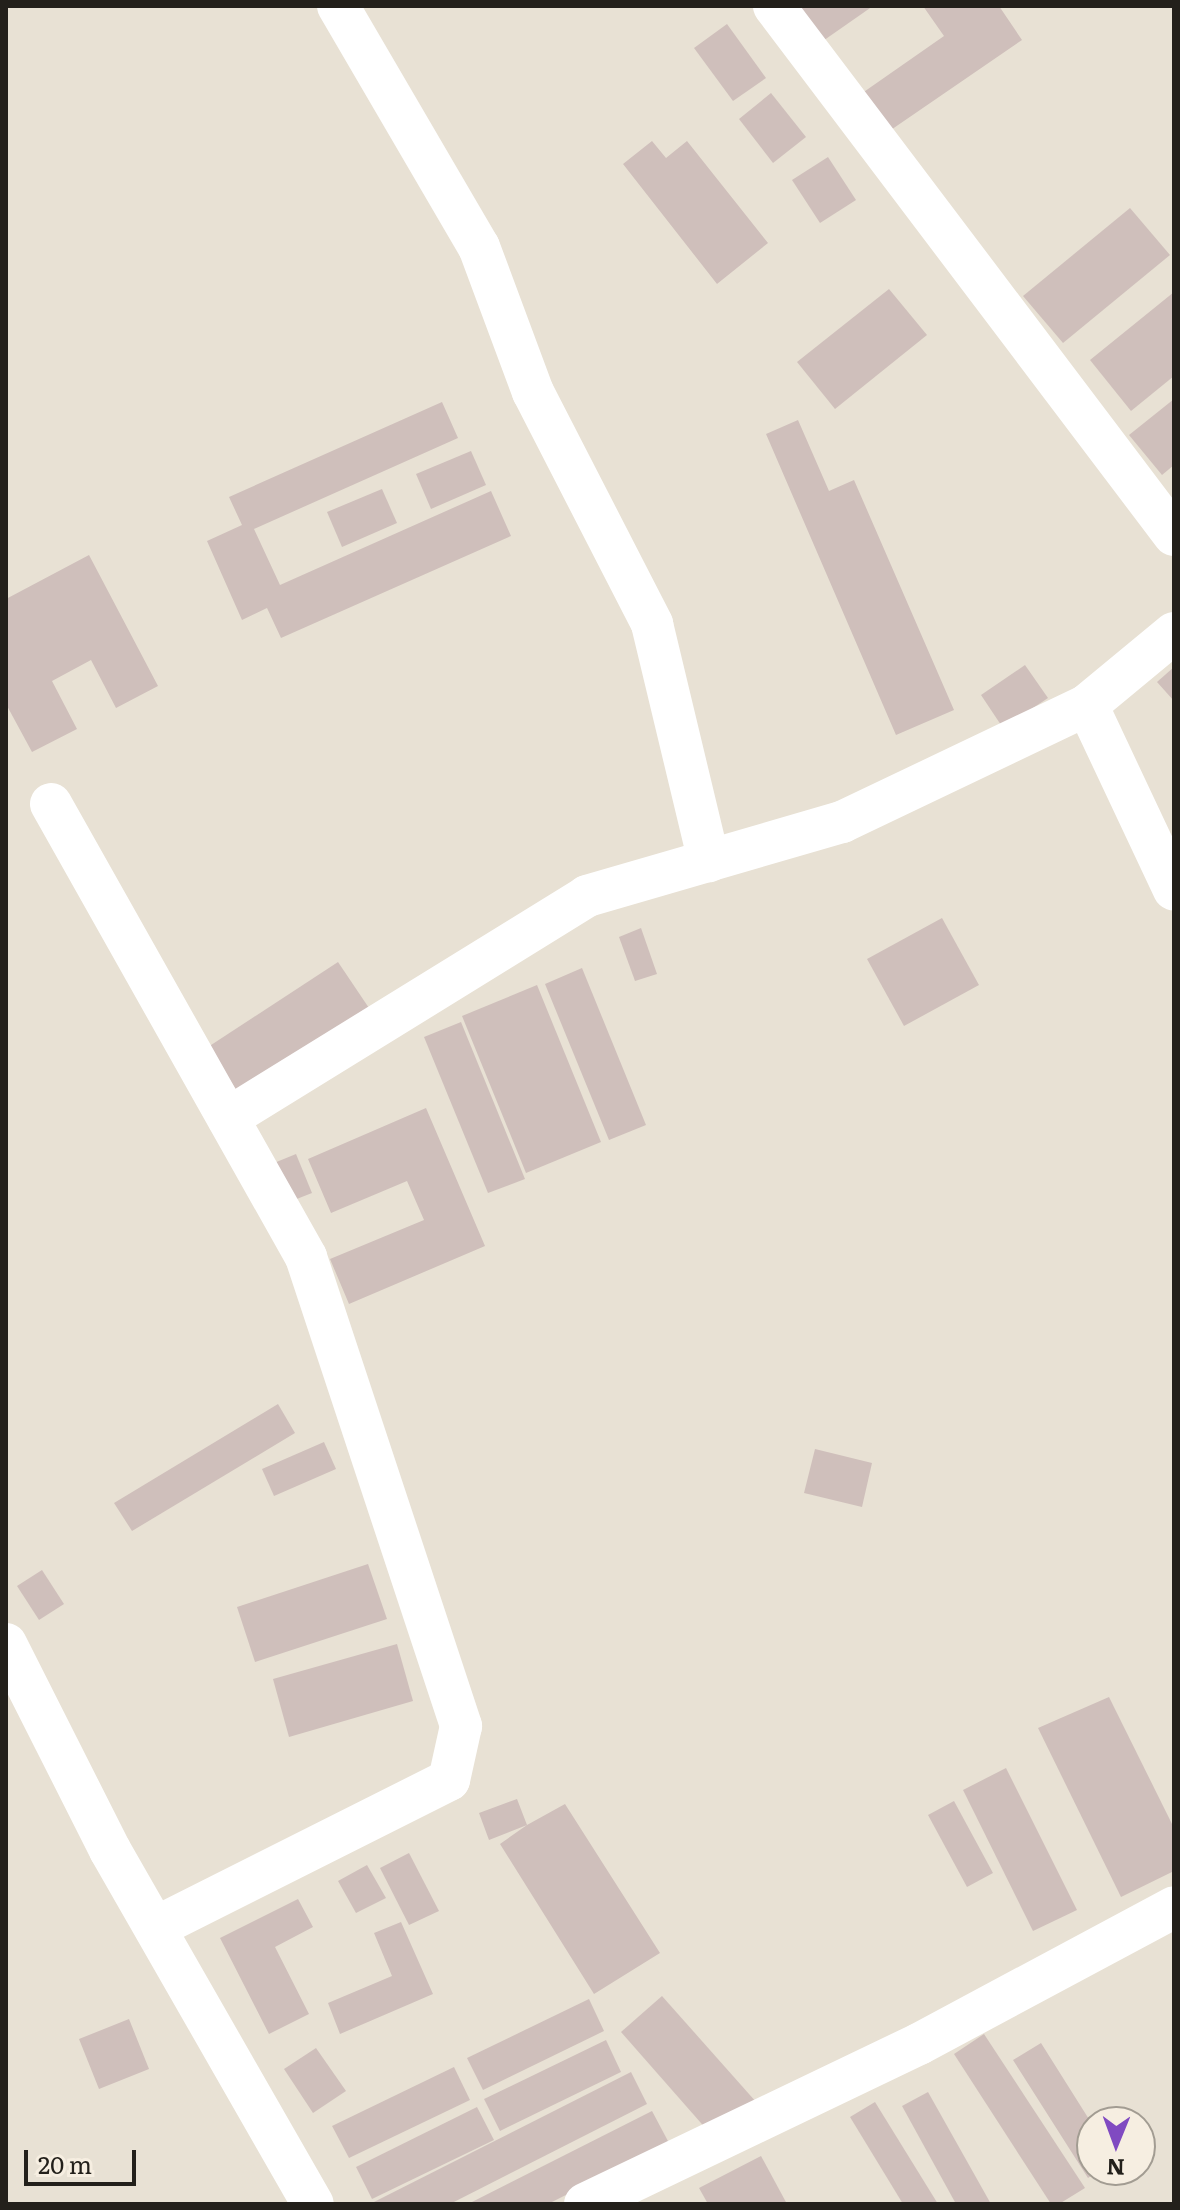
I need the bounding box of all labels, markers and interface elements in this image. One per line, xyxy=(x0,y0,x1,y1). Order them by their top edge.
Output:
north arrow xyxy=(1076,2106,1156,2186)
scale bar xyxy=(28,2134,140,2184)
text: 20 m xyxy=(38,2146,92,2181)
text: N xyxy=(1106,2152,1125,2185)

